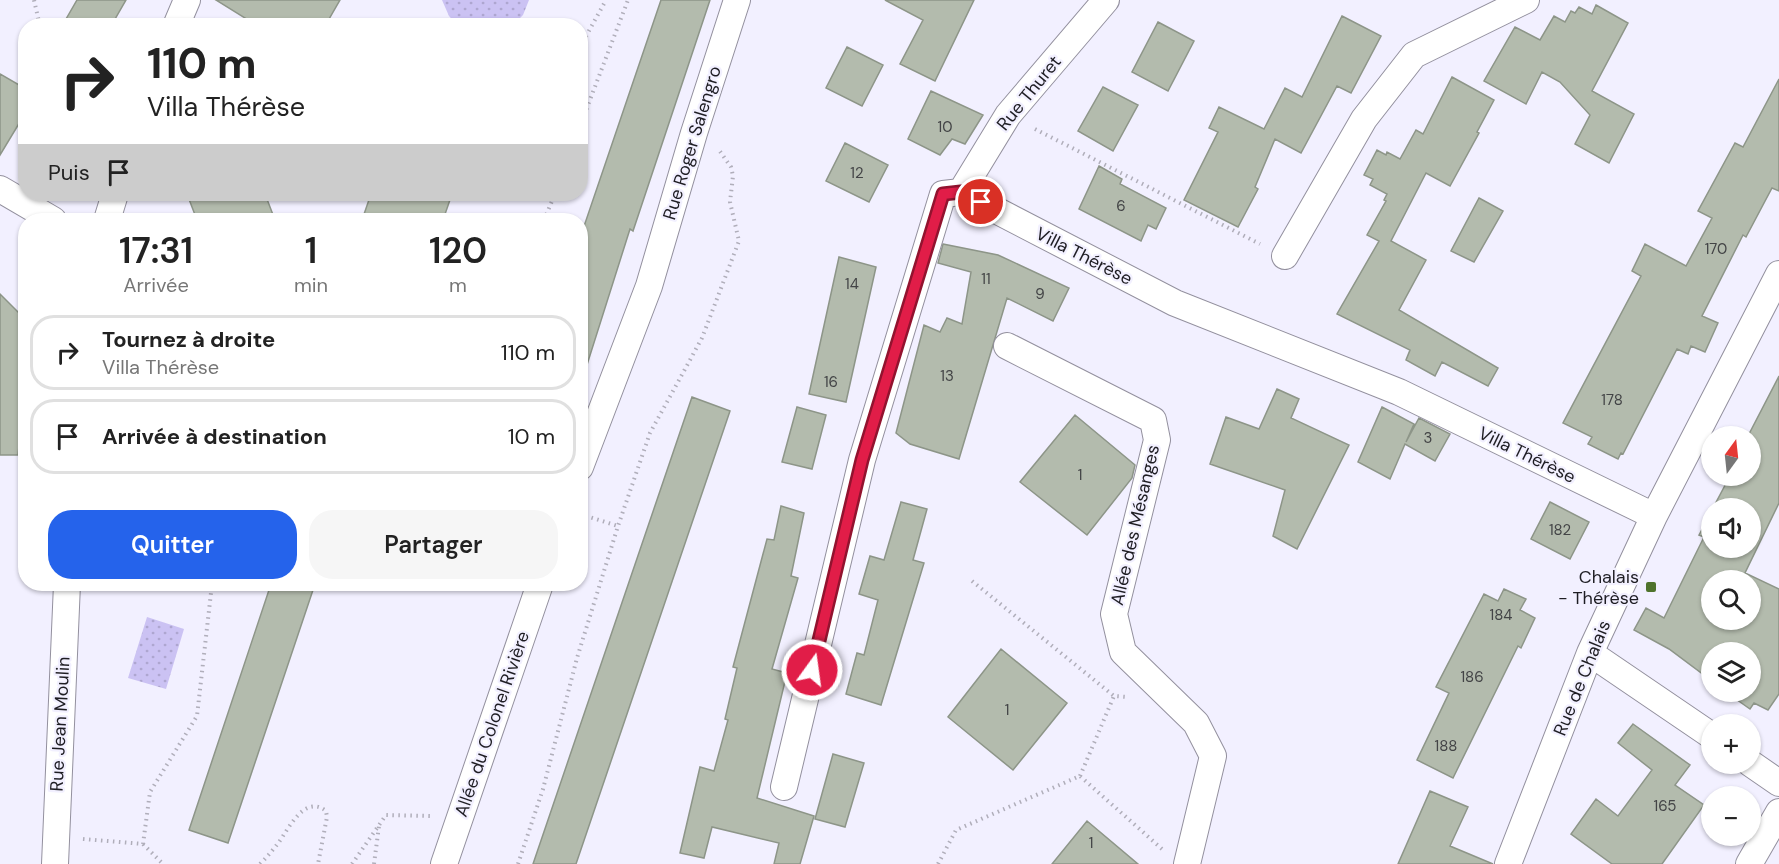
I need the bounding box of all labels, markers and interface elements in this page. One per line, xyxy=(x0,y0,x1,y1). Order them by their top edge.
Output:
text: 110 m xyxy=(147,36,257,91)
icon: right xyxy=(48,42,126,120)
street label: Rue Thuret xyxy=(991,50,1067,136)
street label: Rue Roger Salengro xyxy=(657,63,727,223)
text: Villa Thérèse xyxy=(147,89,305,124)
house number: 10 xyxy=(938,117,952,137)
icon: arrive xyxy=(102,156,135,189)
text: Puis xyxy=(48,158,90,187)
house number: 12 xyxy=(850,163,864,183)
pin xyxy=(955,176,1006,227)
icon: arrive xyxy=(964,185,997,218)
house number: 6 xyxy=(1116,196,1126,216)
street label: Villa Thérèse xyxy=(1032,221,1136,291)
text: 17:31 xyxy=(119,227,193,274)
text: 1 xyxy=(305,227,317,274)
text: 120 xyxy=(429,227,487,274)
house number: 170 xyxy=(1705,239,1727,259)
house number: 11 xyxy=(981,269,991,289)
text: Arrivée xyxy=(123,272,189,298)
text: min xyxy=(294,272,328,298)
text: m xyxy=(449,272,467,298)
house number: 14 xyxy=(845,274,859,294)
house number: 9 xyxy=(1035,284,1045,304)
text: Tournez à droite xyxy=(102,325,275,354)
icon: right xyxy=(51,336,84,369)
text: 110 m xyxy=(501,338,555,367)
text: Villa Thérèse xyxy=(102,354,219,380)
house number: 13 xyxy=(940,366,954,386)
house number: 16 xyxy=(824,372,838,392)
house number: 178 xyxy=(1601,390,1623,410)
icon: arrive xyxy=(51,420,84,453)
street label: Villa Thérèse xyxy=(1474,421,1580,489)
text: Arrivée à destination xyxy=(102,422,327,451)
text: 10 m xyxy=(508,422,555,451)
north arrow xyxy=(1701,426,1761,486)
map controls xyxy=(1701,426,1761,846)
house number: 3 xyxy=(1424,428,1432,448)
street label: Allée des Mésanges xyxy=(1105,442,1165,608)
house number: 1 xyxy=(1078,465,1082,485)
button: sound xyxy=(1701,498,1761,558)
button: Quitter xyxy=(48,510,297,579)
button: Partager xyxy=(309,510,558,579)
house number: 182 xyxy=(1549,520,1571,540)
place label: Chalais - Thérèse xyxy=(1558,565,1639,610)
button: search xyxy=(1701,570,1761,630)
marker: Chalais - Thérèse xyxy=(1644,580,1658,594)
house number: 184 xyxy=(1490,605,1512,625)
street label: Rue de Chalais xyxy=(1548,617,1616,739)
street label: Allée du Colonel Rivière xyxy=(449,628,535,820)
position arrow xyxy=(780,638,844,702)
button: layers xyxy=(1701,642,1761,702)
street label: Rue Jean Moulin xyxy=(44,656,76,792)
house number: 186 xyxy=(1460,667,1484,687)
house number: 1 xyxy=(1005,700,1009,720)
button: + xyxy=(1701,714,1761,774)
house number: 188 xyxy=(1435,736,1457,756)
button: − xyxy=(1701,786,1761,846)
house number: 165 xyxy=(1654,796,1676,816)
house number: 1 xyxy=(1089,833,1093,853)

